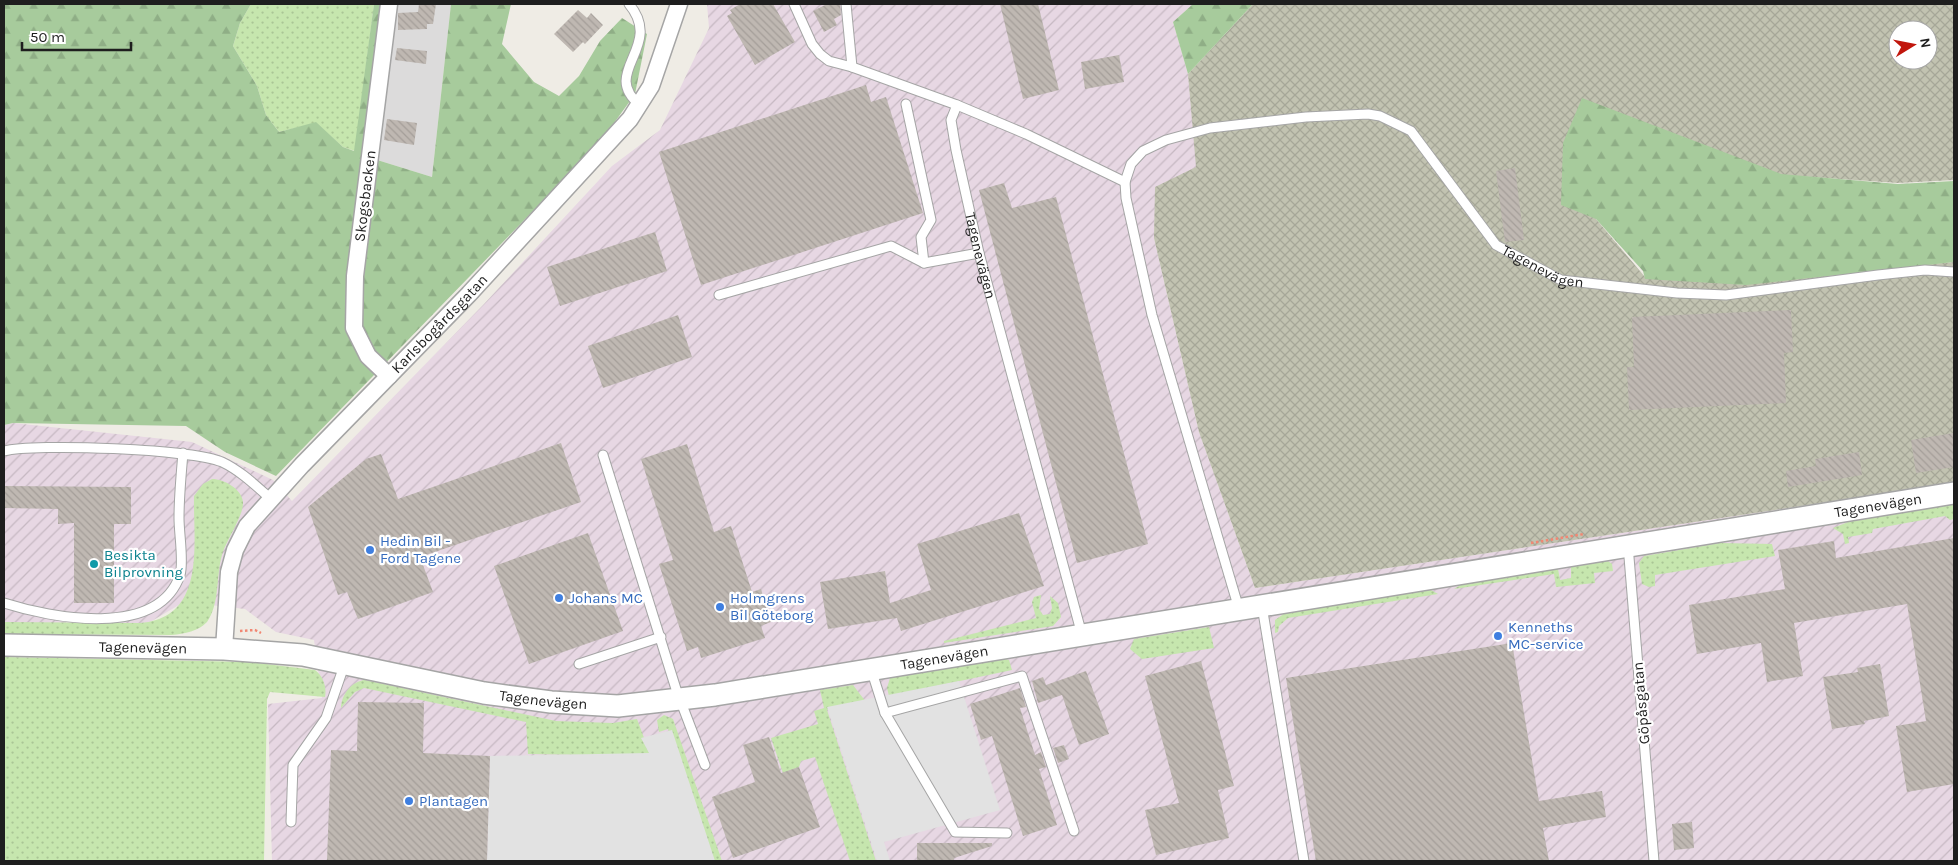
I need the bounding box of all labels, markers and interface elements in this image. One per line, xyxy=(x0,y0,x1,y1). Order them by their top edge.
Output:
scale bar xyxy=(22,20,131,52)
north arrow xyxy=(1888,20,1938,70)
text: 50 m xyxy=(30,28,65,46)
text: N xyxy=(1916,36,1935,49)
street label: Skogsbacken xyxy=(350,149,380,243)
street label: Tagenevägen xyxy=(961,211,1000,301)
street label: Tagenevägen xyxy=(1499,241,1585,291)
street label: Karlsbogårdsgatan xyxy=(388,271,491,377)
street label: Tagenevägen xyxy=(1833,489,1923,521)
place label: Hedin Bil - Ford Tagene xyxy=(380,532,461,567)
marker: Hedin Bil - Ford Tagene xyxy=(364,544,376,556)
place label: Besikta Bilprovning xyxy=(104,546,183,581)
marker: Besikta Bilprovning xyxy=(88,558,100,570)
place label: Johans MC xyxy=(569,589,643,607)
place label: Holmgrens Bil Göteborg xyxy=(730,589,814,624)
marker: Johans MC xyxy=(553,592,565,604)
marker: Holmgrens Bil Göteborg xyxy=(714,601,726,613)
place label: Kenneths MC-service xyxy=(1508,618,1584,653)
marker: Kenneths MC-service xyxy=(1492,630,1504,642)
street label: Tagenevägen xyxy=(99,638,187,657)
street label: Tagenevägen xyxy=(899,642,990,674)
street label: Göpåsgatan xyxy=(1628,661,1654,745)
street label: Tagenevägen xyxy=(498,686,588,713)
place label: Plantagen xyxy=(419,792,488,810)
marker: Plantagen xyxy=(403,795,415,807)

